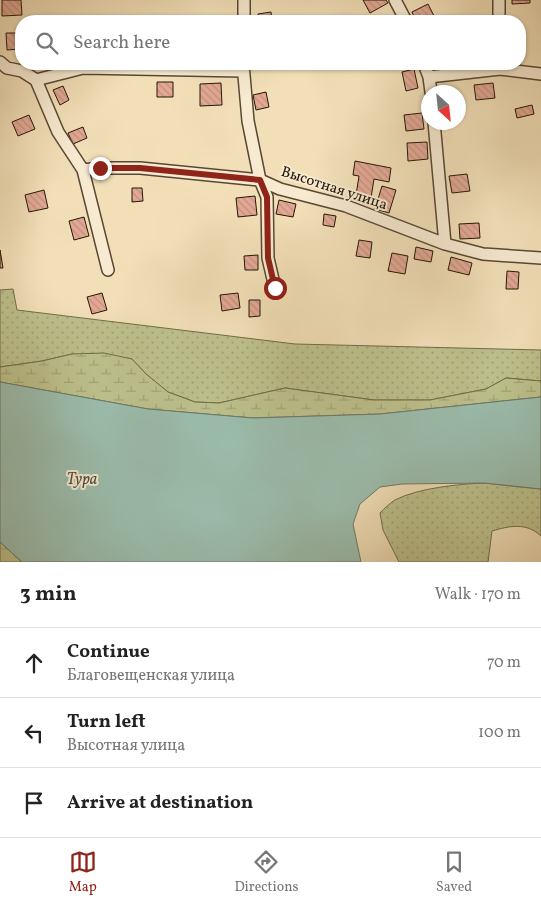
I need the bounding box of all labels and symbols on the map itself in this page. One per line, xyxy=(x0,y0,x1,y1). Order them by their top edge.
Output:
north arrow xyxy=(421,85,466,130)
route end xyxy=(89,157,112,180)
street label: Высотная улица xyxy=(278,162,390,216)
route start xyxy=(264,277,287,300)
water label: Тура xyxy=(67,469,98,491)

